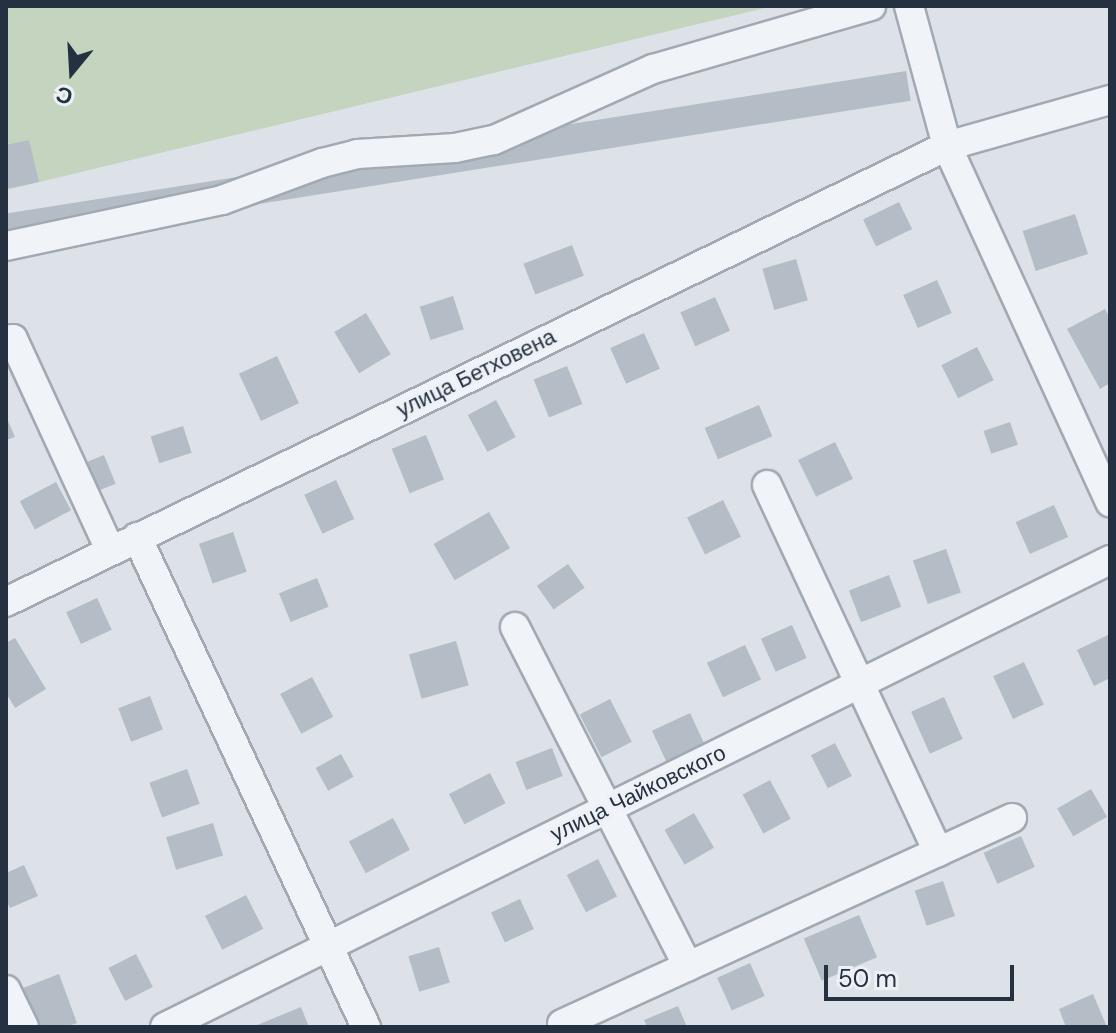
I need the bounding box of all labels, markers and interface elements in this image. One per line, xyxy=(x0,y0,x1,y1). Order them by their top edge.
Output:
north arrow xyxy=(32,32,112,112)
text: С xyxy=(52,79,76,112)
street label: улица Бетховена xyxy=(392,323,560,423)
street label: улица Чайковского xyxy=(546,739,730,847)
scale bar xyxy=(828,949,1018,999)
text: 50 m xyxy=(838,963,897,994)

